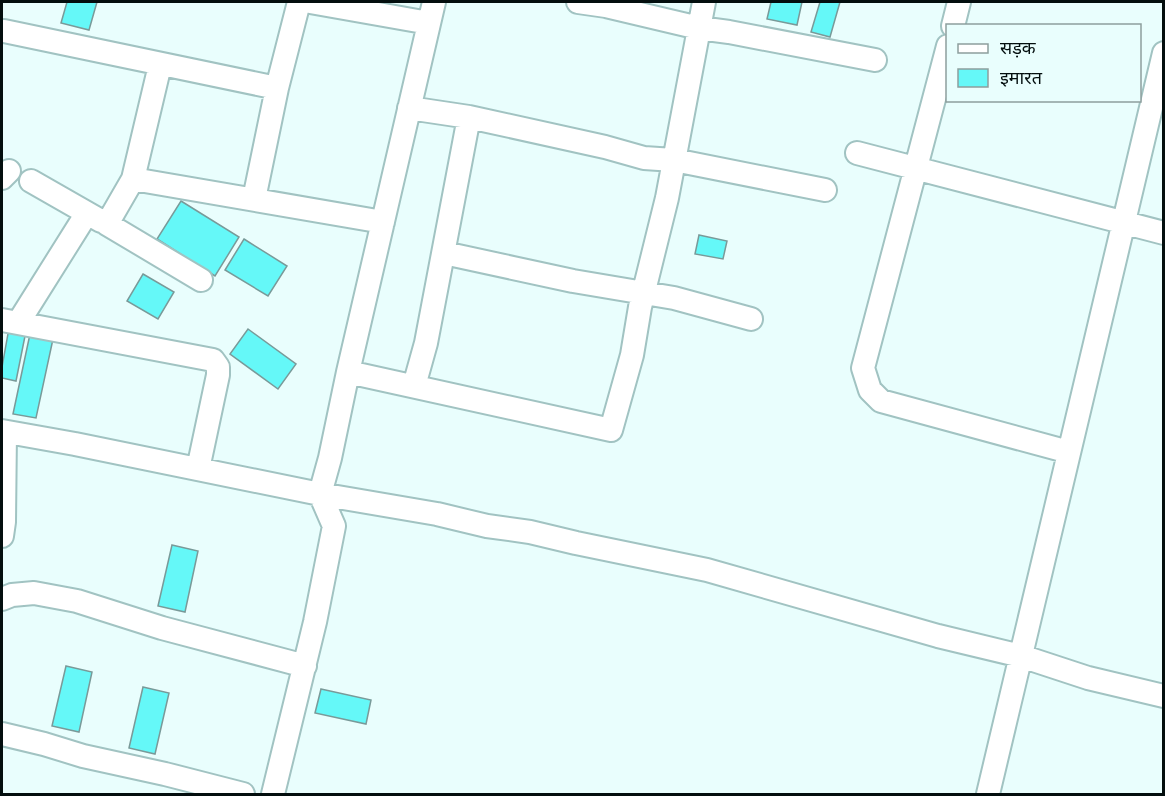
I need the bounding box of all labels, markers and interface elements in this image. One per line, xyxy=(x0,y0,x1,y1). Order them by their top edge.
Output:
legend xyxy=(946,24,1141,102)
text: सड़क xyxy=(1000,38,1037,58)
text: इमारत xyxy=(1000,68,1043,88)

